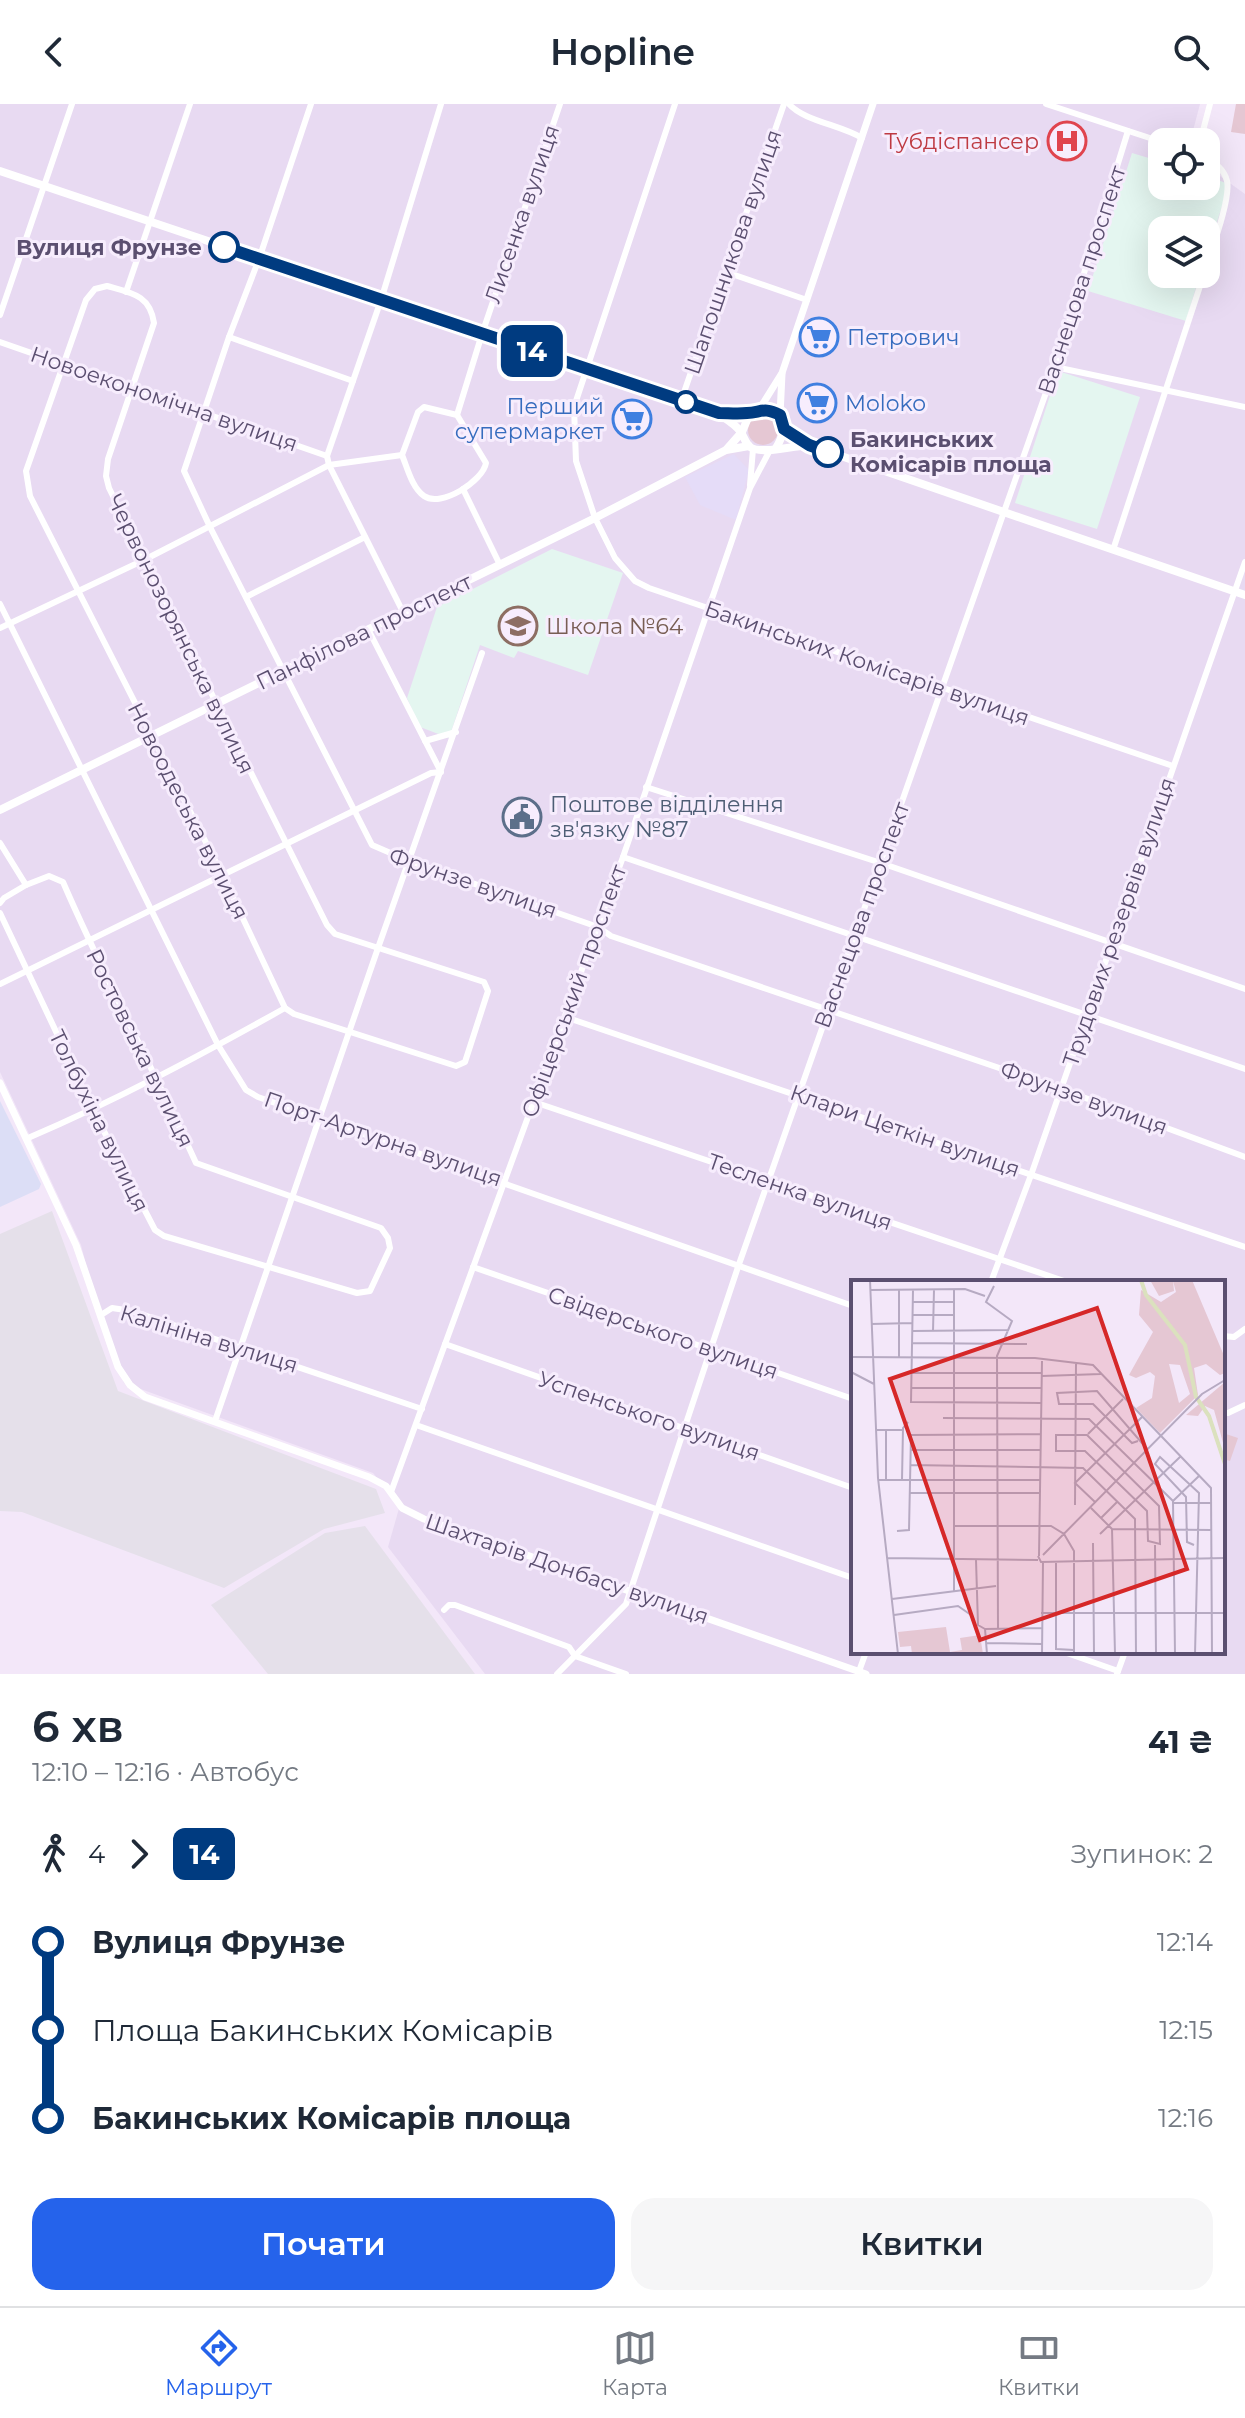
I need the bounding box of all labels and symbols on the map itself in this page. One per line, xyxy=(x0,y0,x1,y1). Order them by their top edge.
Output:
hospital icon: Тубдіспансер xyxy=(1046,120,1088,162)
street label: Лисенка вулиця xyxy=(479,121,565,307)
street label: Шапошникова вулиця xyxy=(678,126,788,378)
place label: Тубдіспансер xyxy=(884,128,1039,155)
street label: Васнецова проспект xyxy=(1032,162,1132,398)
marker: Вулиця Фрунзе xyxy=(209,232,239,262)
place label: Вулиця Фрунзе xyxy=(16,234,202,261)
supermarket icon: Петрович xyxy=(798,316,840,358)
place label: Петрович xyxy=(847,324,959,351)
line badge: 14 xyxy=(496,325,568,377)
street label: Новоекономічна вулиця xyxy=(27,341,301,457)
supermarket icon: Moloko xyxy=(796,382,838,424)
place label: Moloko xyxy=(845,390,926,417)
unlabelled marker xyxy=(675,391,697,413)
place label: Перший супермаркет xyxy=(455,393,605,445)
supermarket icon: Перший супермаркет xyxy=(611,398,653,440)
place label: Бакинських Комісарів площа xyxy=(850,426,1052,478)
marker: Бакинських Комісарів площа xyxy=(813,437,843,467)
street label: Червонозорянська вулиця xyxy=(101,490,261,778)
street label: Панфілова проспект xyxy=(252,568,477,696)
street label: Бакинських Комісарів вулиця xyxy=(701,595,1033,731)
school or university icon: Школа №64 xyxy=(497,605,539,647)
place label: Школа №64 xyxy=(546,613,684,640)
street label: Новоодеська вулиця xyxy=(122,698,254,924)
street label: Трудових резервів вулиця xyxy=(1057,774,1181,1070)
place label: Поштове відділення зв'язку №87 xyxy=(550,791,784,843)
public building icon: Поштове відділення зв'язку №87 xyxy=(501,796,543,838)
street label: Васнецова проспект xyxy=(808,798,916,1032)
street label: Фрунзе вулиця xyxy=(386,842,560,924)
street label: Офіцерський проспект xyxy=(516,860,633,1121)
street label: Ростовська вулиця xyxy=(80,944,200,1152)
street label: Толбухіна вулиця xyxy=(43,1026,155,1216)
street label: Фрунзе вулиця xyxy=(997,1055,1171,1141)
street label: Клари Цеткін вулиця xyxy=(787,1079,1023,1183)
street label: Порт-Артурна вулиця xyxy=(261,1086,505,1192)
street label: Тесленка вулиця xyxy=(704,1148,896,1236)
inset map xyxy=(851,1280,1225,1654)
street label: Свідерського вулиця xyxy=(544,1281,782,1385)
street label: Калініна вулиця xyxy=(117,1299,301,1379)
street label: Успенського вулиця xyxy=(535,1365,763,1467)
street label: Шахтарів Донбасу вулиця xyxy=(422,1508,712,1630)

